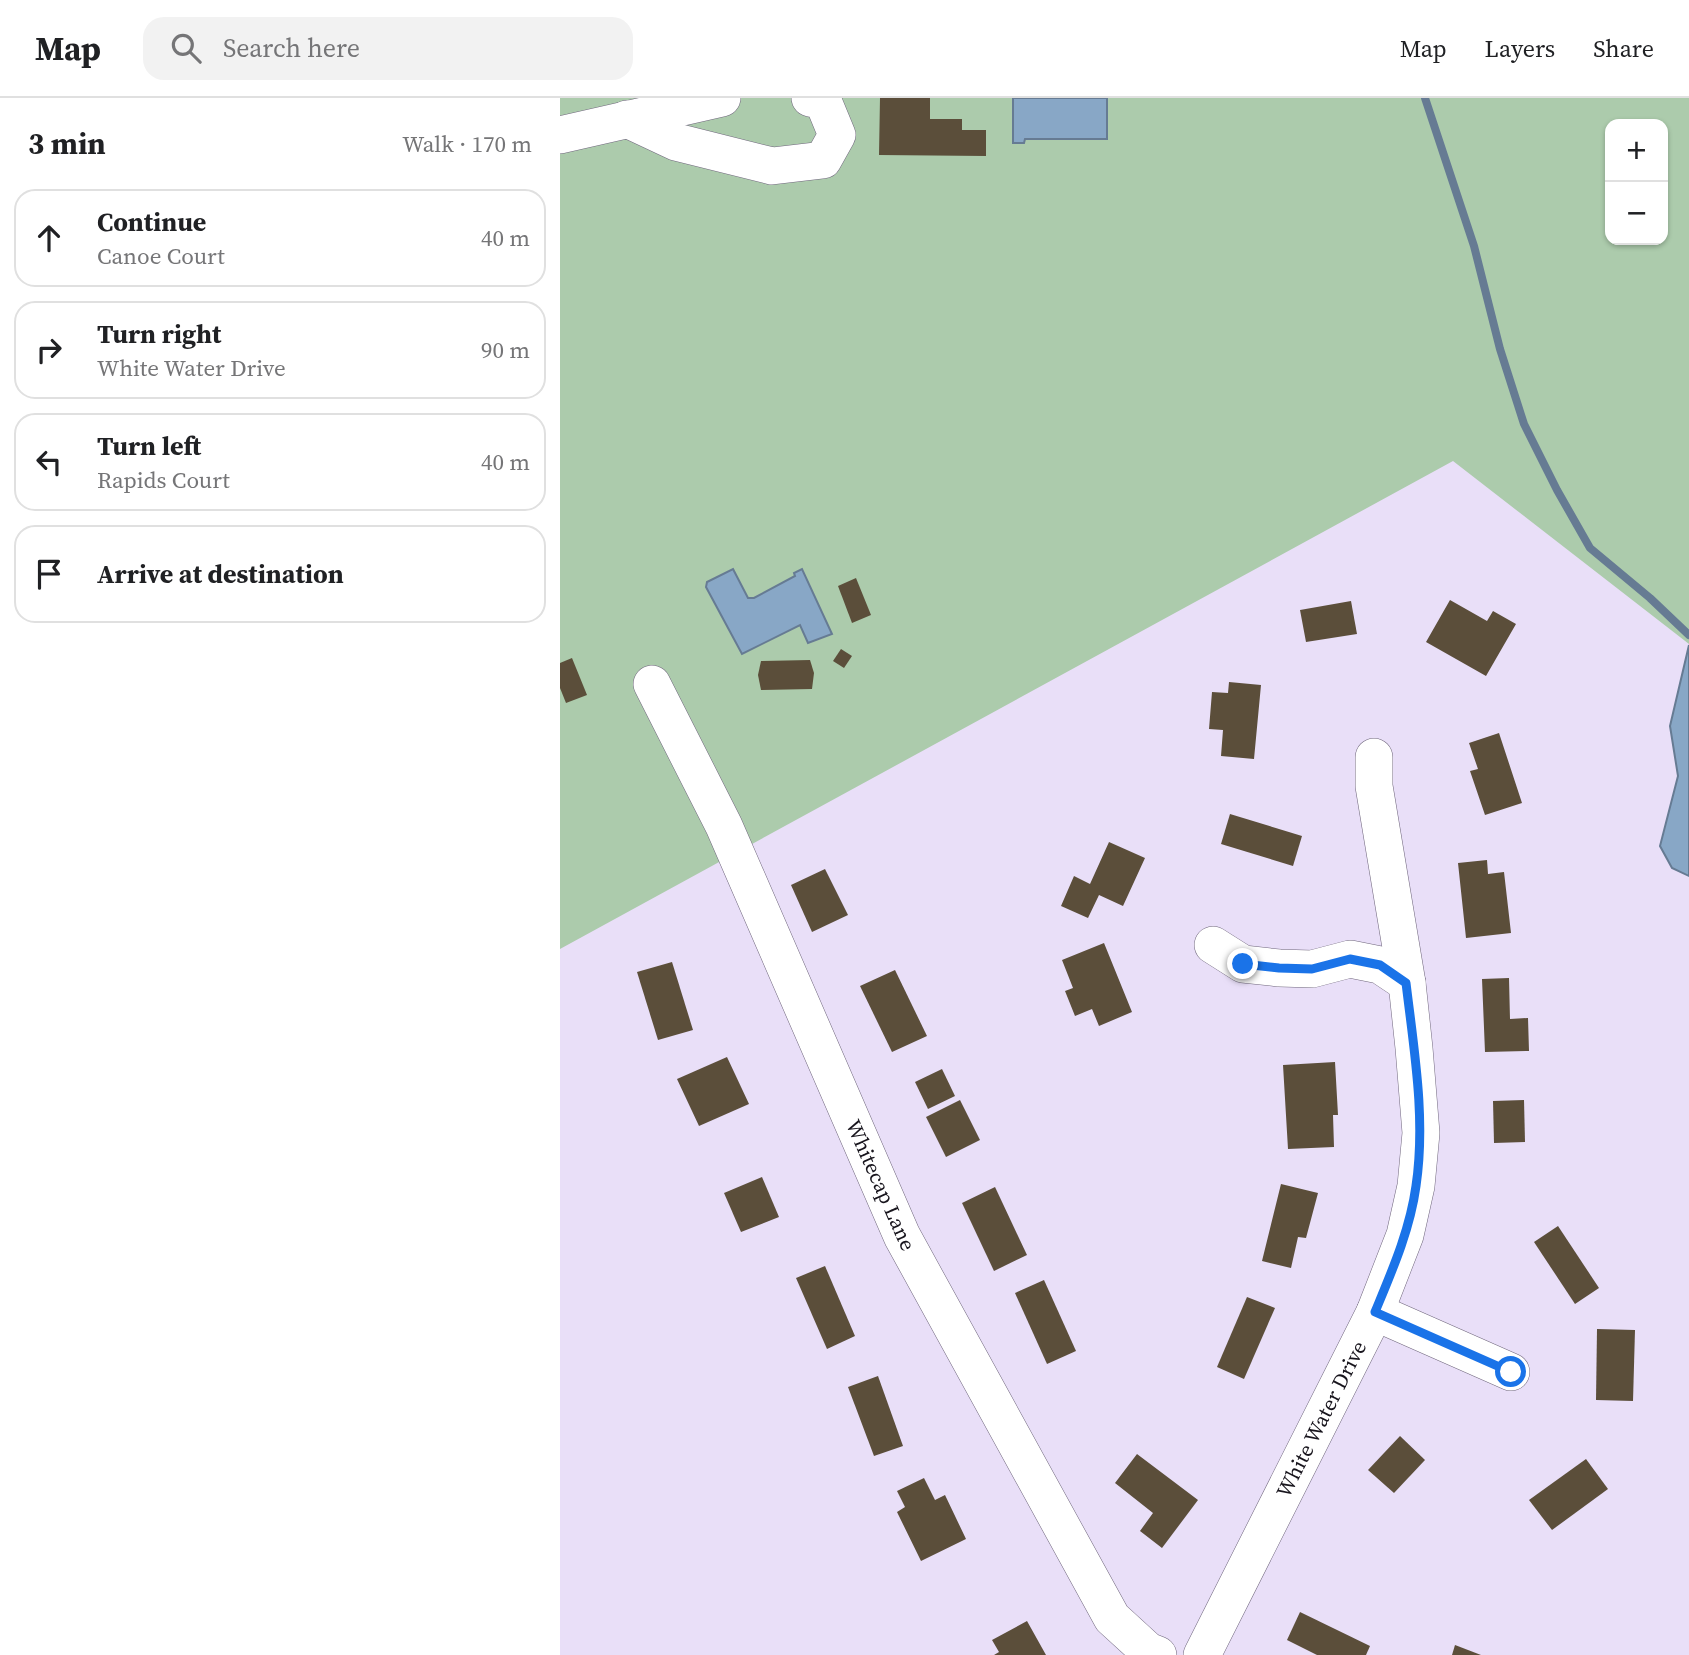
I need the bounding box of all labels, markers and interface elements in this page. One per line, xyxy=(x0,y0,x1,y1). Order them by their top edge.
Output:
search box xyxy=(143,17,633,80)
text: Map xyxy=(35,26,101,71)
icon: search xyxy=(167,29,205,67)
text: Search here xyxy=(223,30,360,66)
text: Map xyxy=(1400,32,1447,65)
text: Layers xyxy=(1485,32,1555,65)
text: Share xyxy=(1593,32,1654,65)
map controls xyxy=(1605,119,1668,245)
button: + xyxy=(1605,119,1668,182)
text: 3 min xyxy=(28,123,106,164)
text: Walk · 170 m xyxy=(402,128,532,160)
button: − xyxy=(1605,182,1668,245)
text: Continue xyxy=(97,204,206,240)
icon: ahead xyxy=(30,219,68,257)
text: 40 m xyxy=(481,222,530,254)
text: Canoe Court xyxy=(97,240,225,272)
text: Turn right xyxy=(97,316,221,352)
icon: right xyxy=(30,331,68,369)
text: 90 m xyxy=(481,334,530,366)
text: White Water Drive xyxy=(97,352,286,384)
text: Turn left xyxy=(97,428,201,464)
icon: left xyxy=(30,443,68,481)
text: 40 m xyxy=(481,446,530,478)
text: Rapids Court xyxy=(97,464,230,496)
icon: arrive xyxy=(30,555,68,593)
text: Arrive at destination xyxy=(97,556,344,592)
route end xyxy=(1227,948,1258,979)
street label: Whitecap Lane xyxy=(839,1115,923,1255)
street label: White Water Drive xyxy=(1269,1336,1373,1502)
route start xyxy=(1495,1356,1526,1387)

